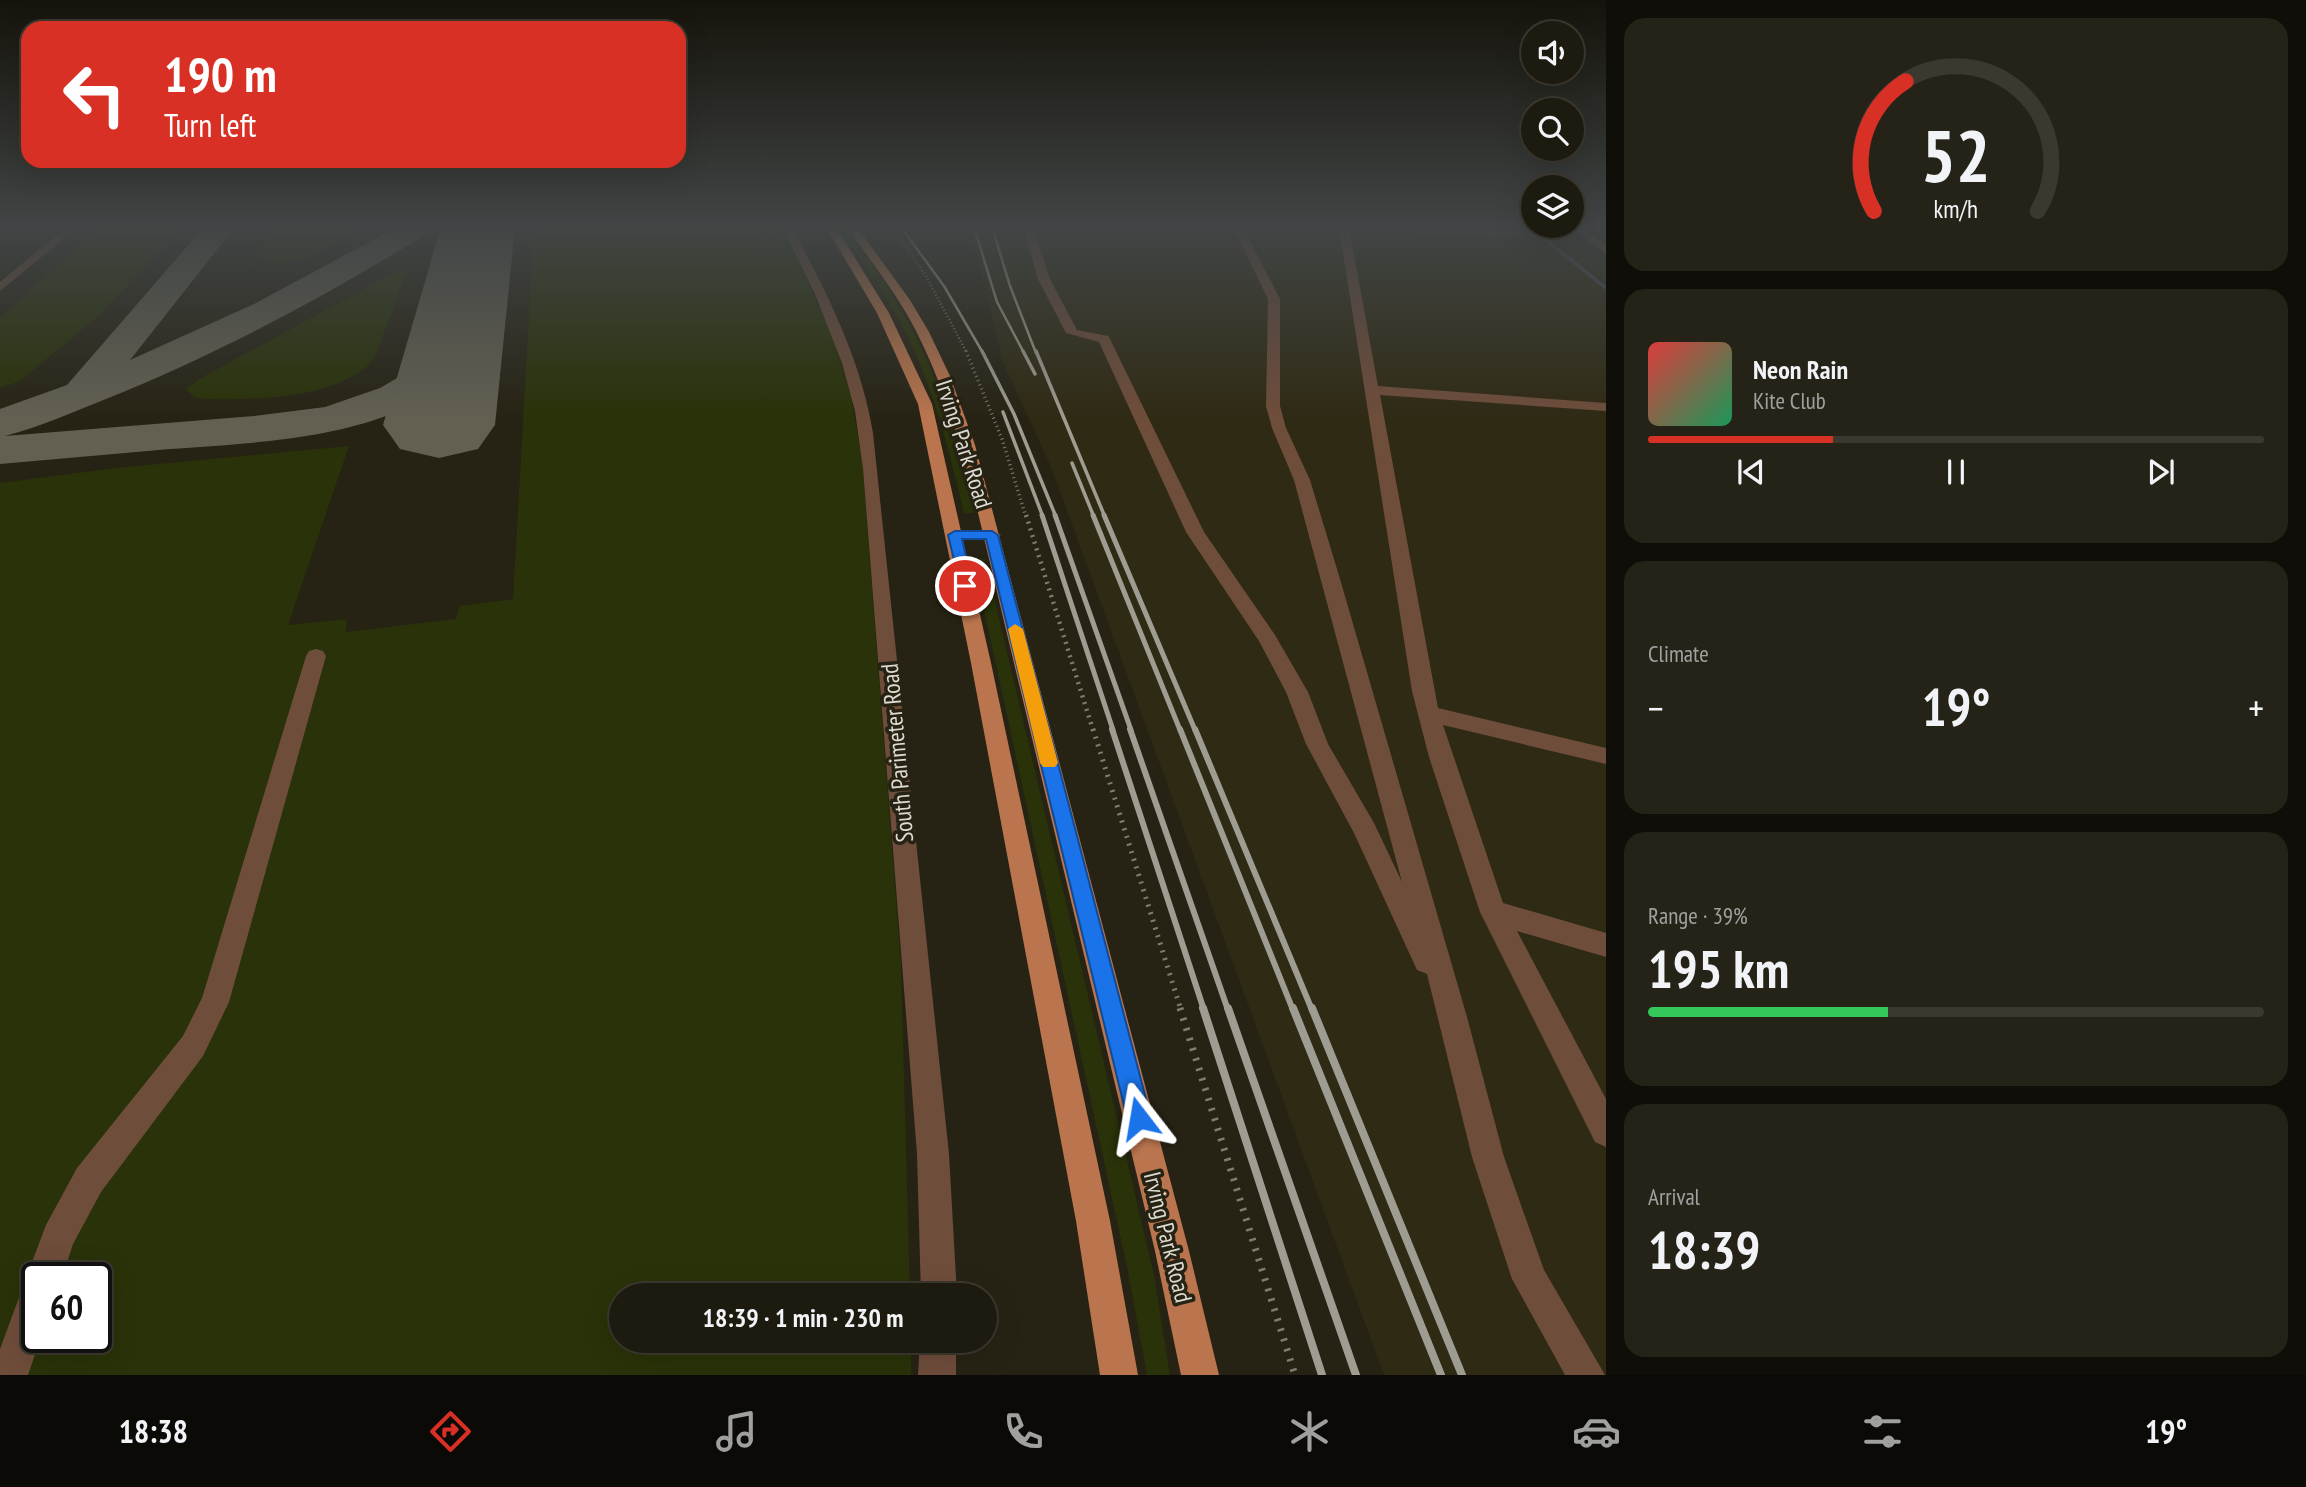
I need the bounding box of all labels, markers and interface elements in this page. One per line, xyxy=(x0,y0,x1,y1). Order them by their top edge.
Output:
map controls xyxy=(1521,21,1584,238)
button: sound xyxy=(1521,21,1584,84)
text: 190 m xyxy=(164,42,277,106)
icon: left xyxy=(49,49,140,140)
button: search xyxy=(1521,98,1584,161)
text: Turn left xyxy=(164,104,256,146)
text: 52 xyxy=(1921,107,1991,201)
button: layers xyxy=(1521,175,1584,238)
text: km/h xyxy=(1934,193,1978,225)
text: Neon Rain xyxy=(1753,353,1848,386)
street label: Irving Park Road xyxy=(929,376,999,512)
text: Kite Club xyxy=(1753,386,1826,415)
icon: previous xyxy=(1732,453,1770,491)
icon: pause xyxy=(1937,453,1975,491)
icon: next xyxy=(2142,453,2180,491)
pin xyxy=(935,556,995,616)
icon: arrive xyxy=(946,567,984,605)
text: Climate xyxy=(1648,639,1709,668)
street label: South Parimeter Road xyxy=(874,662,920,844)
text: 19° xyxy=(1922,673,1990,740)
text: − xyxy=(1648,683,1664,732)
text: + xyxy=(2248,683,2264,732)
text: Range · 39% xyxy=(1648,901,1748,930)
text: 195 km xyxy=(1648,935,1789,1002)
position arrow xyxy=(1102,1081,1176,1155)
street label: Irving Park Road xyxy=(1137,1168,1199,1306)
text: Arrival xyxy=(1648,1182,1700,1211)
text: 18:39 xyxy=(1648,1216,1760,1283)
speed limit sign: 60 xyxy=(21,1262,112,1353)
text: 18:39 · 1 min · 230 m xyxy=(703,1301,903,1334)
icon: directions xyxy=(426,1407,475,1456)
icon: music xyxy=(712,1407,761,1456)
icon: phone xyxy=(999,1407,1048,1456)
icon: climate xyxy=(1285,1407,1334,1456)
icon: car xyxy=(1572,1407,1621,1456)
icon: filters xyxy=(1858,1407,1907,1456)
text: 18:38 xyxy=(119,1410,188,1452)
text: 19° xyxy=(2145,1410,2187,1452)

